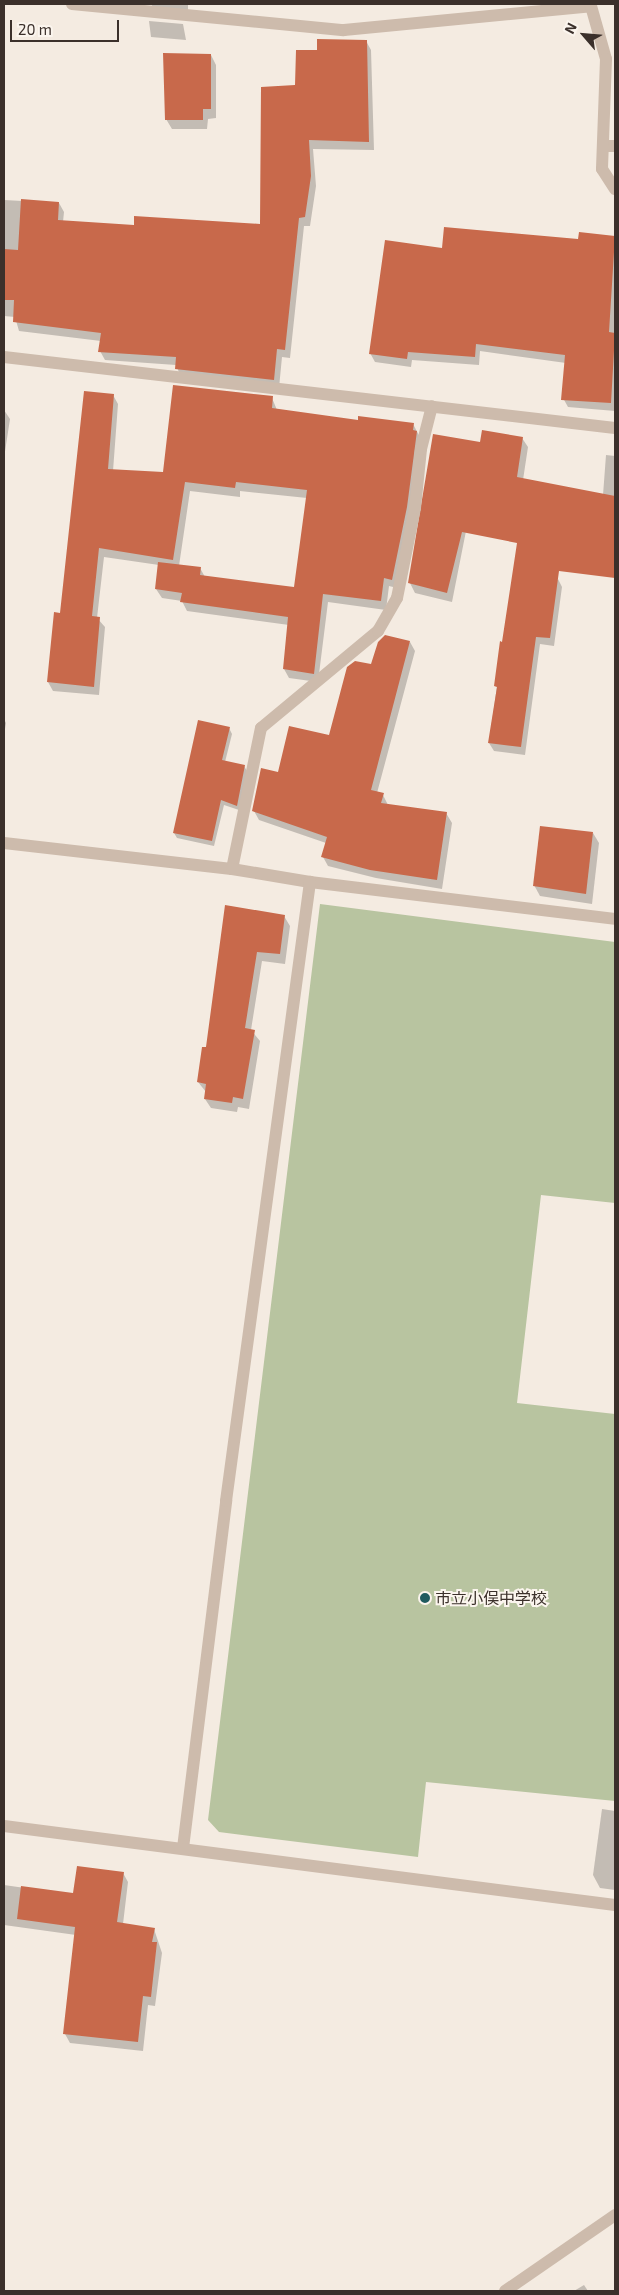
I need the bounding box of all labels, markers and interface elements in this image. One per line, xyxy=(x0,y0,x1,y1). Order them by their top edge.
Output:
scale bar xyxy=(12,10,121,42)
north arrow xyxy=(559,10,609,60)
text: 20 m xyxy=(18,20,52,38)
text: N xyxy=(560,20,580,36)
place label: 市立小俣中学校 xyxy=(435,1588,547,1608)
marker: 市立小俣中学校 xyxy=(419,1592,431,1604)

